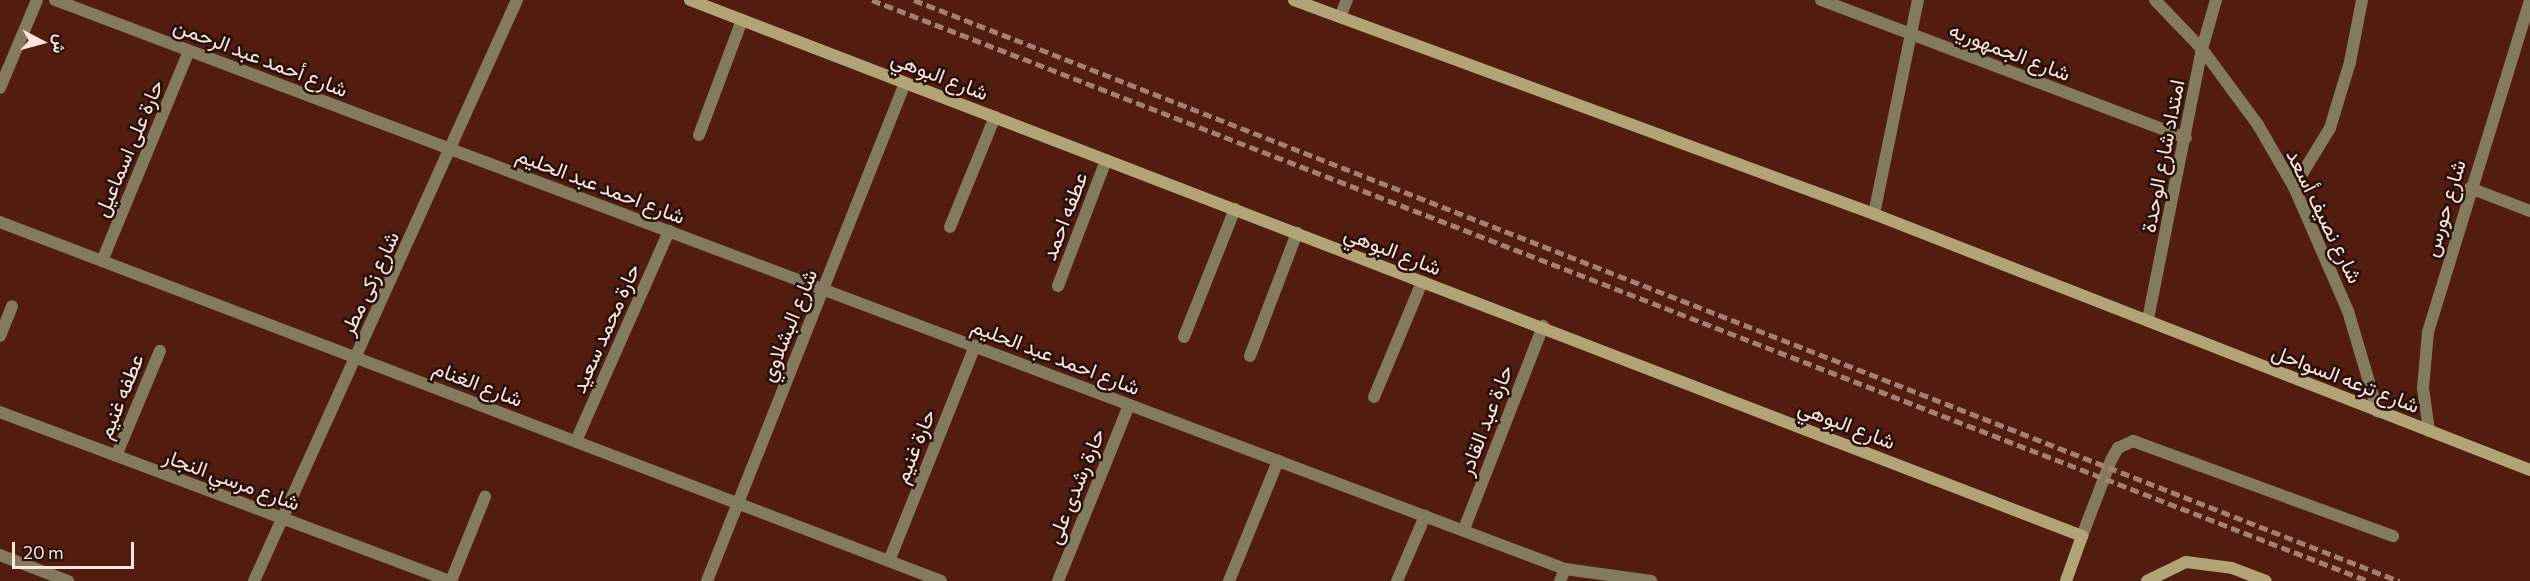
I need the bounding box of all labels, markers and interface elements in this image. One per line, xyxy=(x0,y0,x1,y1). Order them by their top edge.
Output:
north arrow xyxy=(12,12,72,72)
street label: شارع أحمد عبد الرحمن xyxy=(170,12,352,102)
street label: شارع الجمهوريه xyxy=(1946,16,2074,86)
text: ش xyxy=(50,33,71,54)
street label: شارع البوهي xyxy=(888,45,992,105)
street label: حارة على اسماعيل xyxy=(88,76,168,220)
street label: امتداد شارع الوحدة xyxy=(2135,77,2189,235)
street label: شارع احمد عبد الحليم xyxy=(513,141,689,229)
street label: شارع نصيف أسعد xyxy=(2282,145,2368,287)
street label: شارع حورس xyxy=(2417,156,2471,260)
street label: عطفه احمد xyxy=(1036,168,1092,264)
street label: شارع البوهي xyxy=(1341,220,1445,280)
street label: شارع زكى مطر xyxy=(334,227,404,339)
street label: حارة محمد سعيد xyxy=(565,259,645,397)
street label: شارع البشلاوي xyxy=(754,265,822,385)
street label: شارع احمد عبد الحليم xyxy=(968,312,1144,400)
street label: شارع ترعه السواحل xyxy=(2269,338,2423,418)
street label: عطفه غنيم xyxy=(92,350,148,442)
street label: شارع الغنام xyxy=(429,354,527,412)
street label: حارة عبد القادر xyxy=(1452,361,1518,479)
street label: شارع البوهي xyxy=(1795,394,1899,454)
street label: حارة غنيم xyxy=(888,405,940,487)
street label: حارة رشدى على xyxy=(1040,425,1110,547)
street label: شارع مرسي النجار xyxy=(160,443,304,515)
scale bar xyxy=(15,530,136,568)
text: 20 m xyxy=(23,541,64,563)

